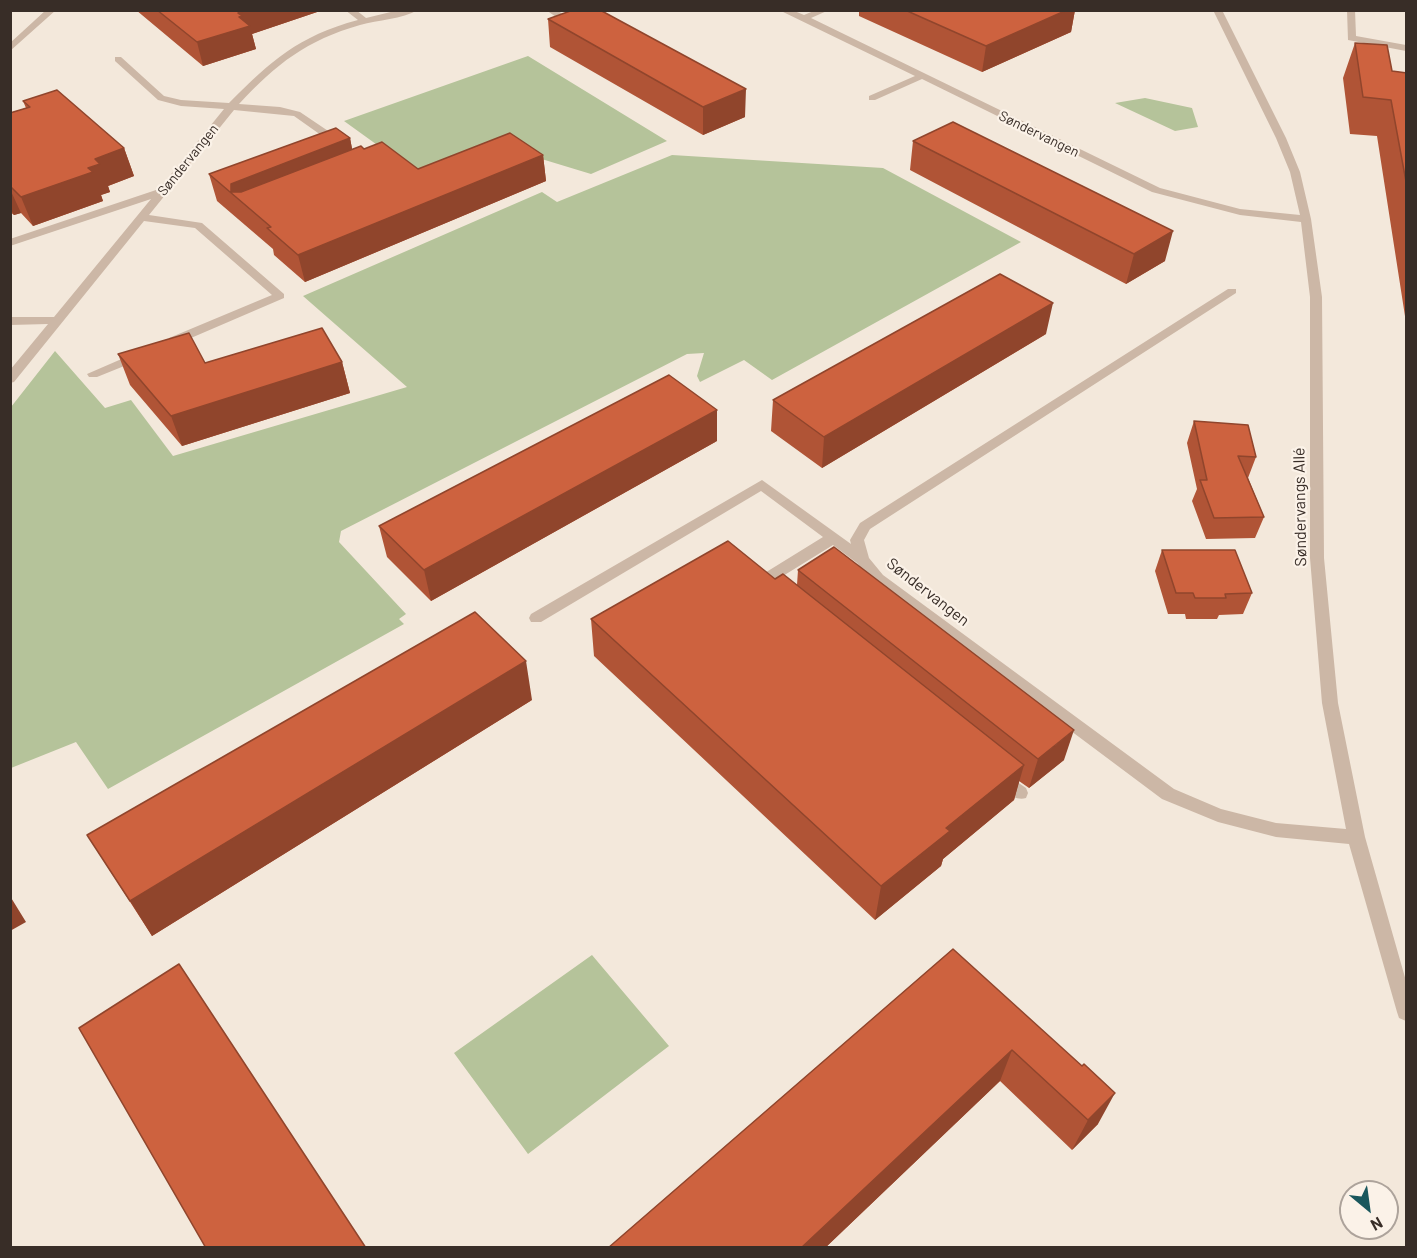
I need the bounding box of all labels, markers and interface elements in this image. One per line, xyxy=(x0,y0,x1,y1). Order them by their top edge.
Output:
street label: Søndervangen xyxy=(996,107,1082,161)
street label: Søndervangen xyxy=(154,121,222,199)
street label: Søndervangs Allé xyxy=(1289,447,1311,567)
street label: Søndervangen xyxy=(883,554,973,630)
north arrow xyxy=(1339,1180,1399,1240)
text: N xyxy=(1368,1214,1386,1235)

